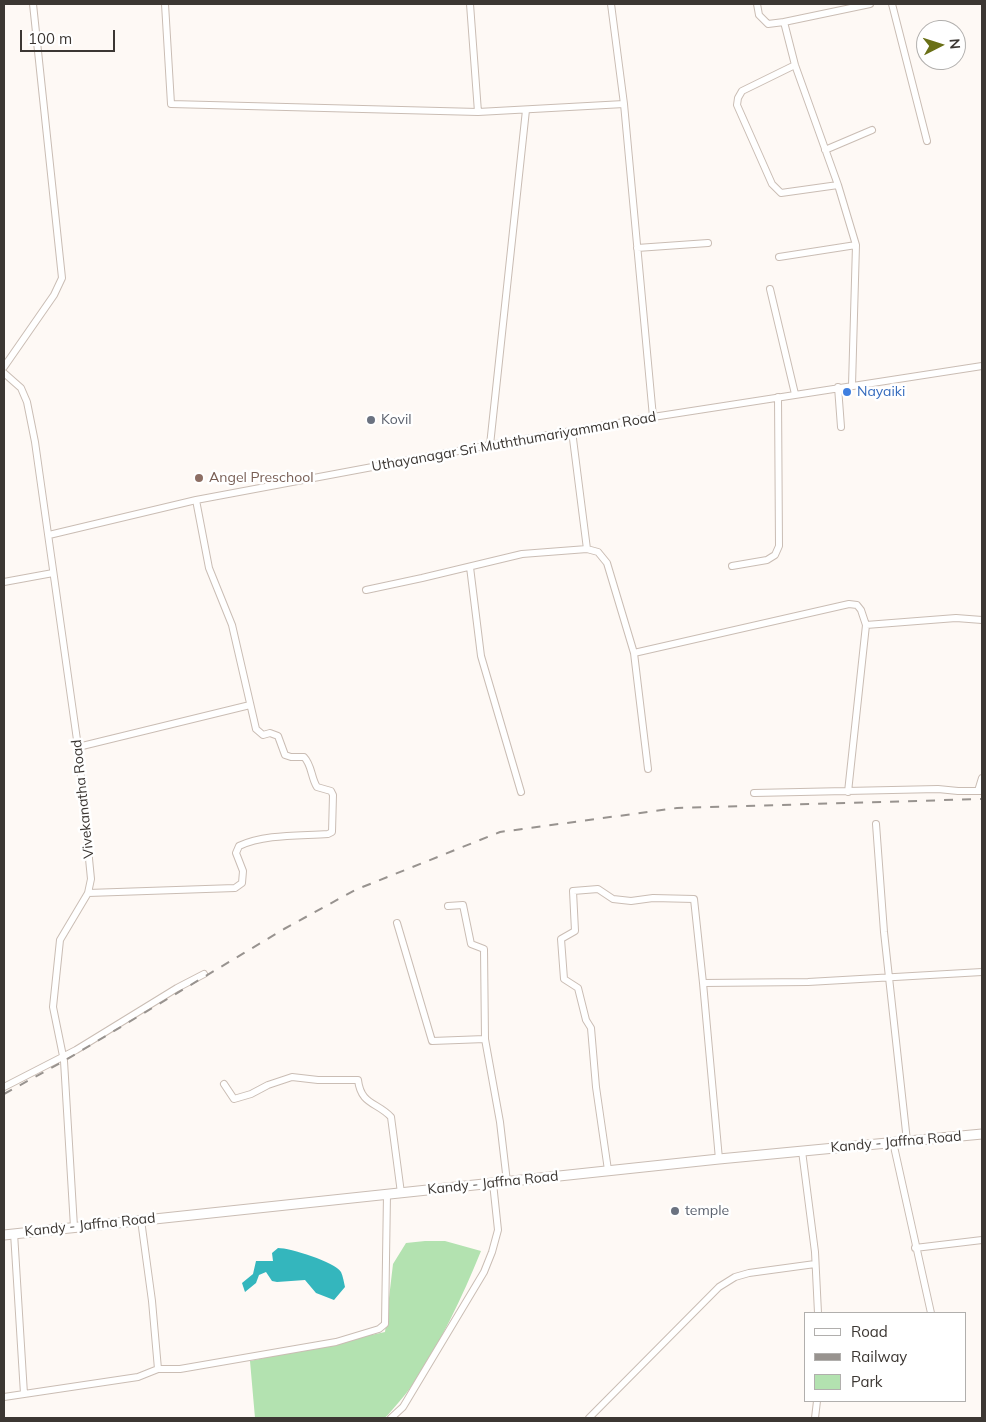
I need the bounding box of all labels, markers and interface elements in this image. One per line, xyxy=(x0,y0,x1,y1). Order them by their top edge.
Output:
scale bar xyxy=(22,20,118,52)
north arrow xyxy=(916,20,966,70)
text: 100 m xyxy=(28,29,72,48)
text: N xyxy=(946,38,964,50)
place label: Nayaiki xyxy=(857,384,905,400)
marker: Nayaiki xyxy=(841,386,853,398)
street label: Uthayanagar Sri Muththumariyamman Road xyxy=(370,409,658,475)
place label: Kovil xyxy=(381,412,412,428)
marker: Kovil xyxy=(365,414,377,426)
place label: Angel Preschool xyxy=(209,470,314,486)
marker: Angel Preschool xyxy=(193,472,205,484)
street label: Vivekanatha Road xyxy=(68,739,98,859)
street label: Kandy - Jaffna Road xyxy=(830,1128,962,1156)
street label: Kandy - Jaffna Road xyxy=(427,1168,559,1198)
place label: temple xyxy=(685,1203,729,1219)
marker: temple xyxy=(669,1205,681,1217)
street label: Kandy - Jaffna Road xyxy=(24,1210,156,1240)
legend xyxy=(804,1312,966,1402)
text: Road xyxy=(851,1322,888,1341)
text: Railway xyxy=(851,1347,907,1366)
text: Park xyxy=(851,1372,883,1391)

